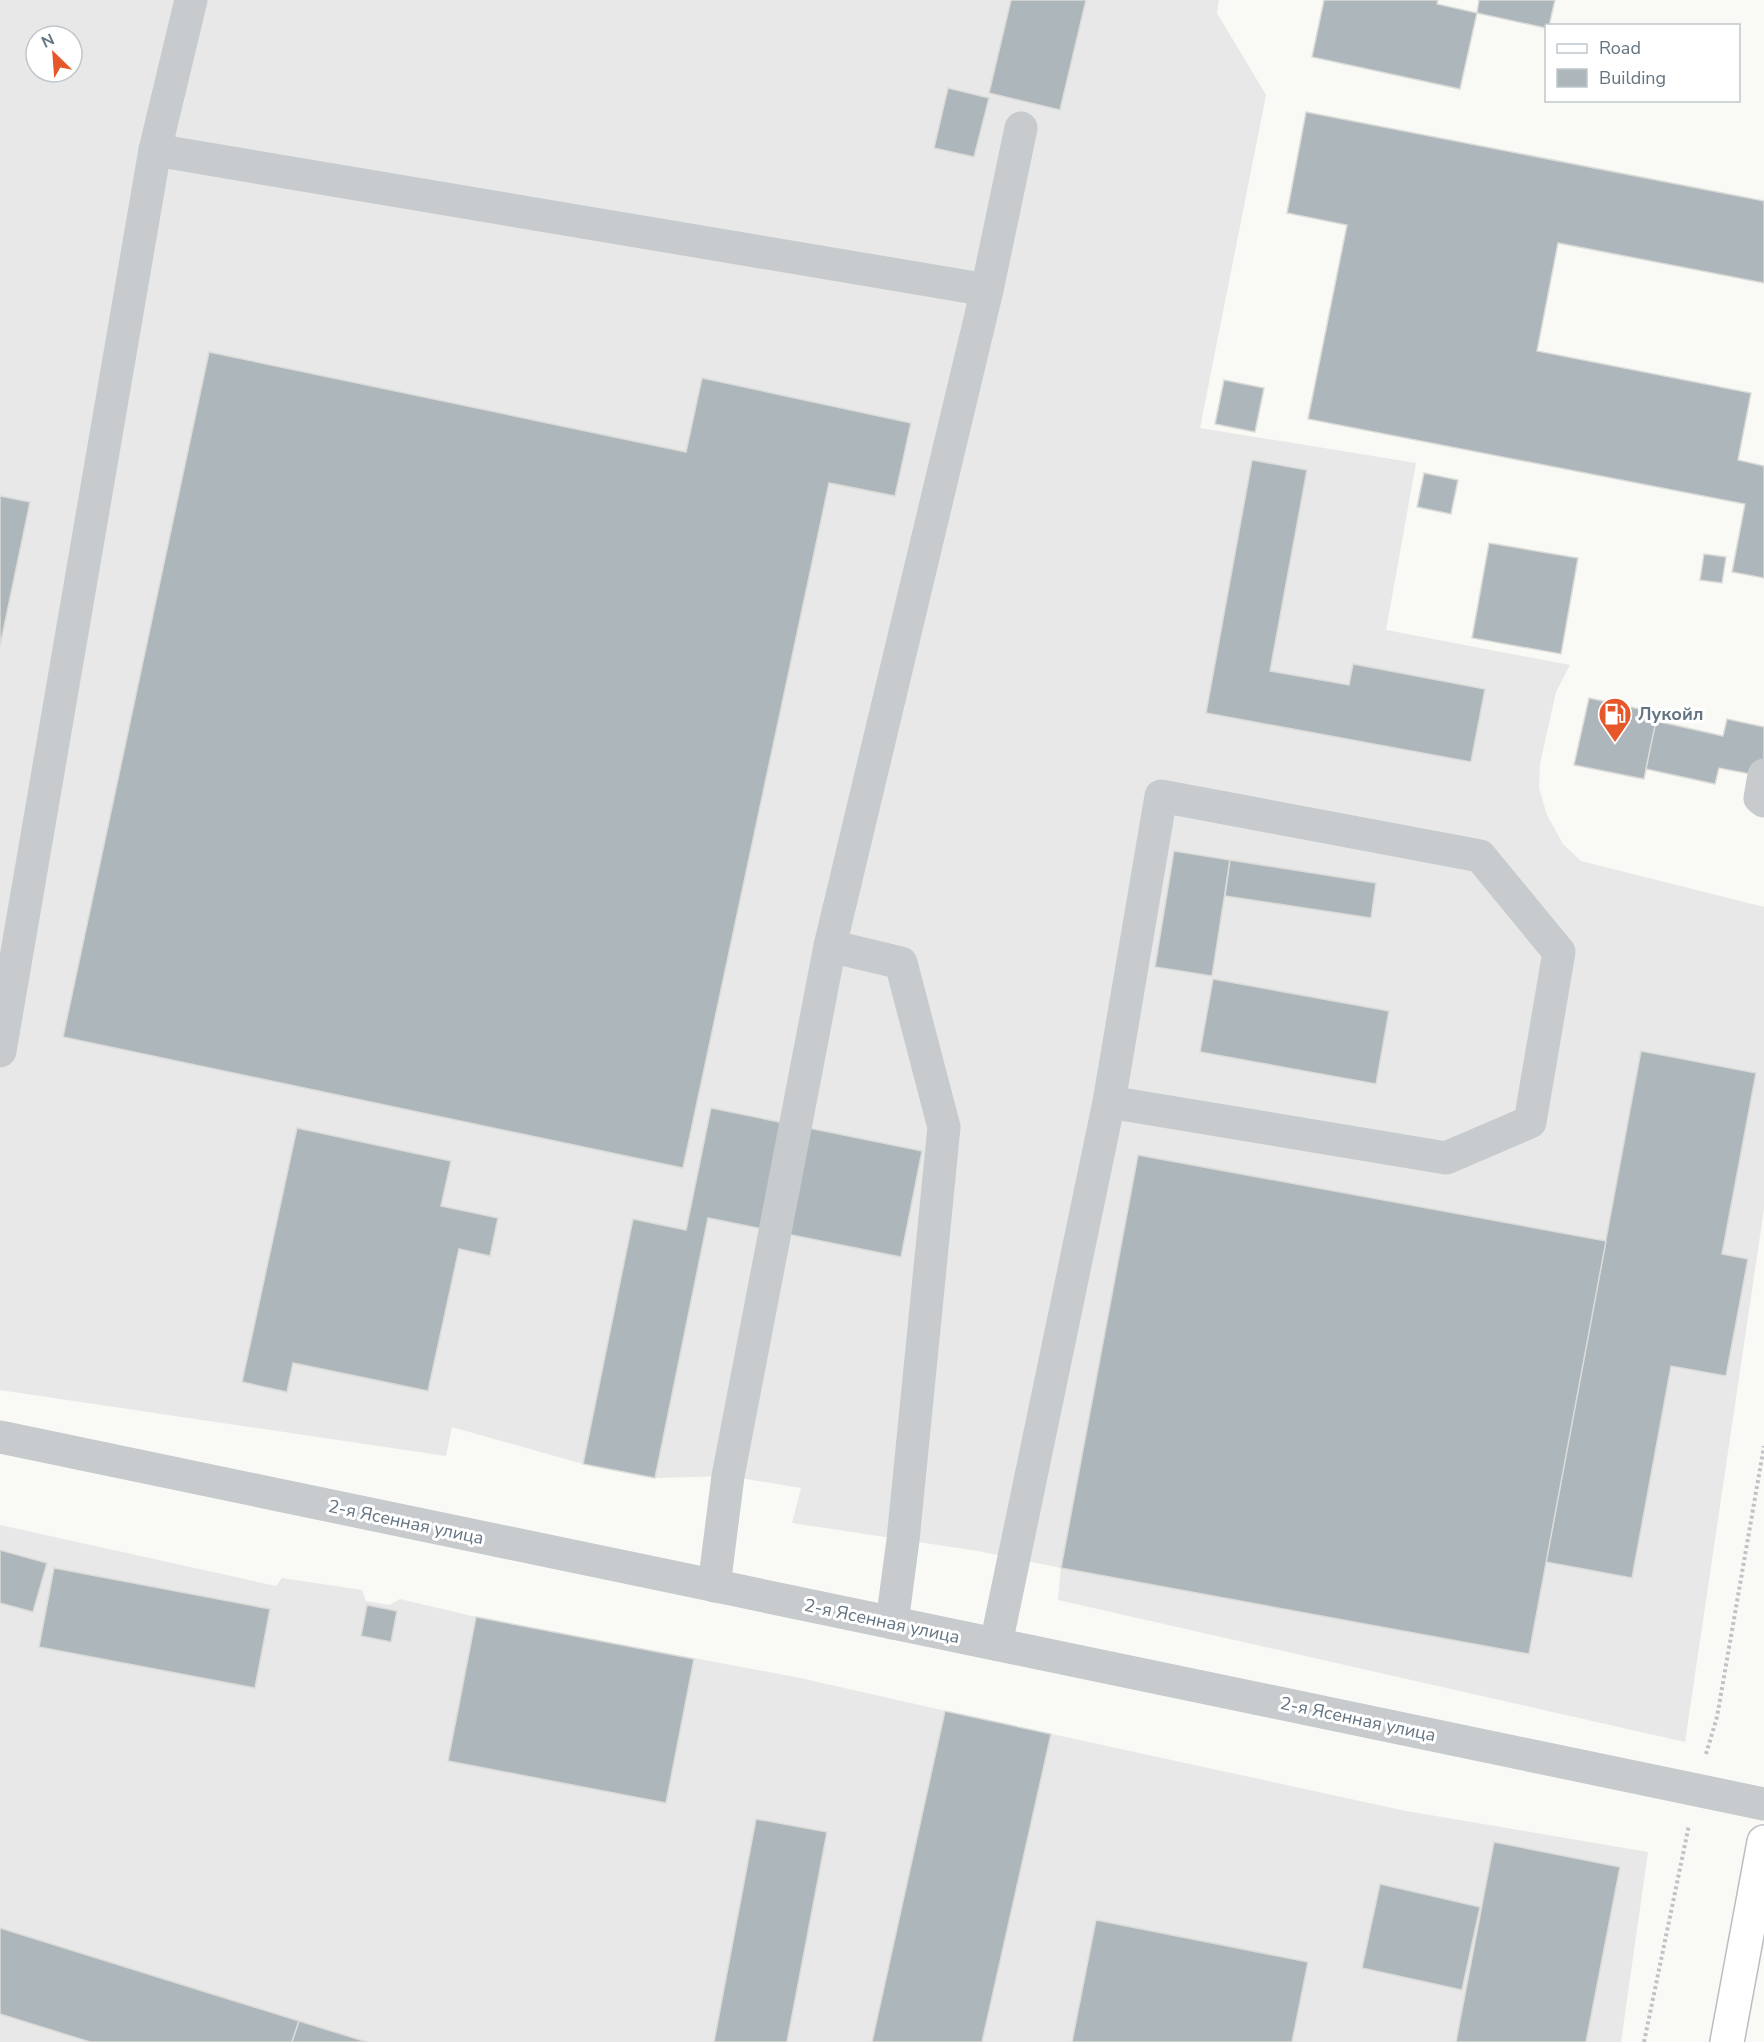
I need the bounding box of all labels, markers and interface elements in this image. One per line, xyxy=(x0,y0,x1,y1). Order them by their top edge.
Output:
north arrow xyxy=(24,24,84,84)
legend xyxy=(1545,24,1740,102)
text: N xyxy=(38,29,58,54)
text: Road xyxy=(1599,36,1641,60)
text: Building xyxy=(1599,66,1666,90)
fuel station icon: Лукойл xyxy=(1597,696,1633,743)
place label: Лукойл xyxy=(1638,702,1704,726)
street label: 2-я Ясенная улица xyxy=(326,1494,486,1550)
street label: 2-я Ясенная улица xyxy=(802,1593,962,1649)
street label: 2-я Ясенная улица xyxy=(1278,1691,1438,1747)

